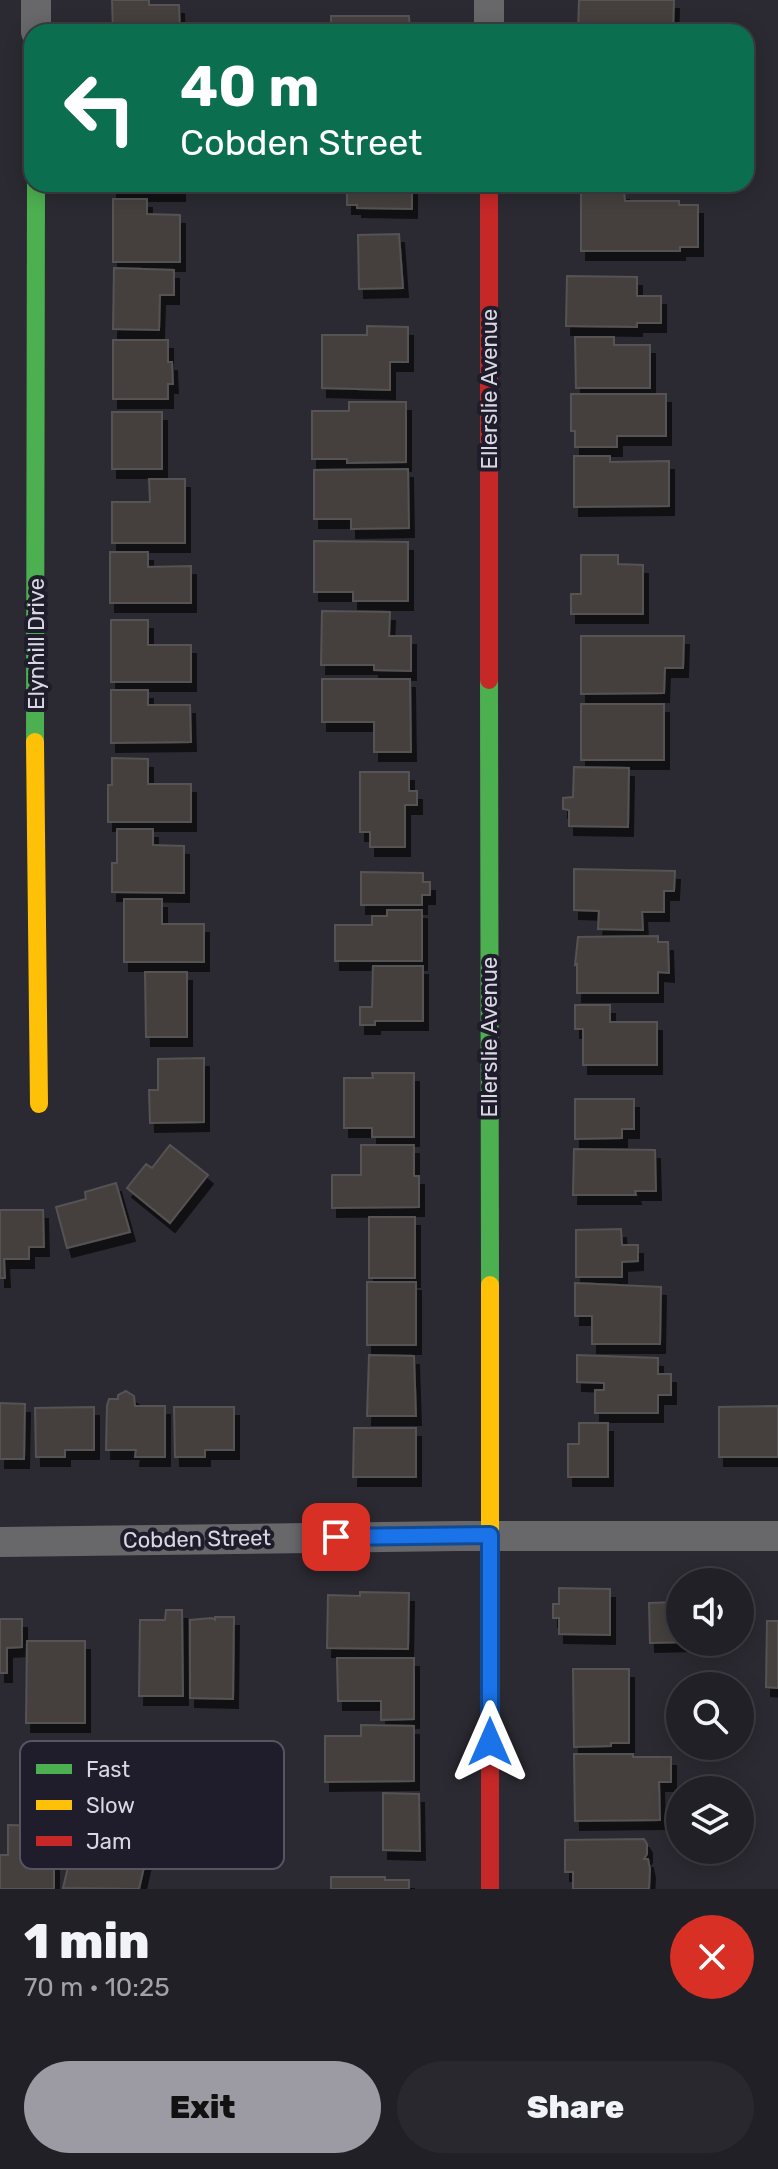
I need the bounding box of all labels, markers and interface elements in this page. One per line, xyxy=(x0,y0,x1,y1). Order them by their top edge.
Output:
text: 40 m xyxy=(180,54,320,120)
icon: left xyxy=(48,56,152,160)
text: Cobden Street xyxy=(180,121,422,164)
street label: Ellerslie Avenue xyxy=(476,309,503,469)
street label: Elynhill Drive xyxy=(23,578,50,710)
street label: Ellerslie Avenue xyxy=(476,957,503,1117)
pin xyxy=(302,1503,370,1571)
icon: arrive xyxy=(314,1515,358,1559)
street label: Cobden Street xyxy=(123,1524,272,1554)
map controls xyxy=(666,1568,754,1864)
button: sound xyxy=(666,1568,754,1656)
button: search xyxy=(666,1672,754,1760)
position arrow xyxy=(448,1700,532,1784)
legend xyxy=(20,1741,284,1869)
text: Fast xyxy=(86,1756,131,1783)
button: layers xyxy=(666,1776,754,1864)
text: Slow xyxy=(86,1792,135,1819)
text: Jam xyxy=(86,1828,132,1855)
text: 1 min xyxy=(24,1913,150,1970)
button: close xyxy=(670,1915,754,1999)
text: 70 m · 10:25 xyxy=(24,1972,170,2003)
button: Exit xyxy=(24,2061,381,2153)
button: Share xyxy=(397,2061,754,2153)

